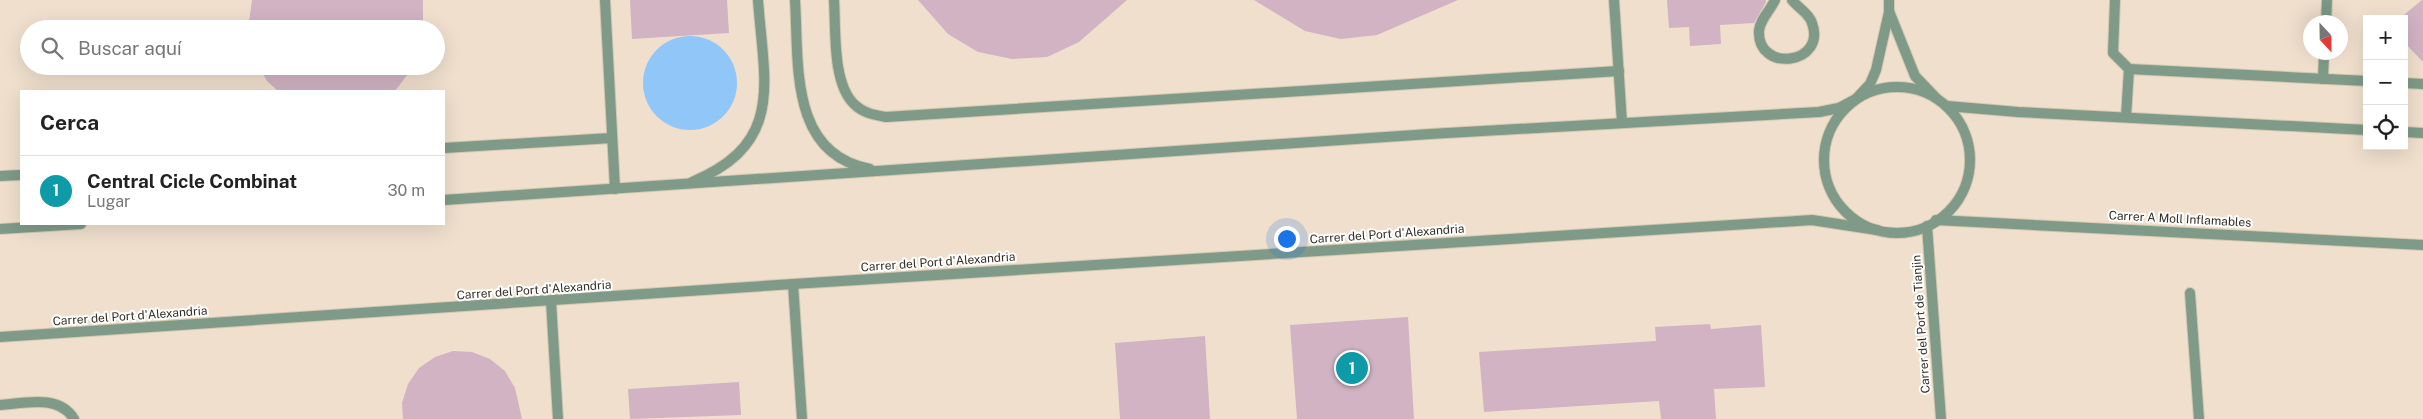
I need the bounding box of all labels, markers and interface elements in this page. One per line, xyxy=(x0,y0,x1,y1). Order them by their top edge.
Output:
north arrow xyxy=(2303,15,2348,60)
map controls xyxy=(2363,15,2408,150)
button: + xyxy=(2363,15,2408,60)
search box xyxy=(20,20,445,75)
icon: search xyxy=(38,34,66,62)
text: Buscar aquí xyxy=(78,37,182,59)
button: − xyxy=(2363,60,2408,105)
button: locate xyxy=(2363,105,2408,150)
text: Cerca xyxy=(40,110,99,135)
text: Central Cicle Combinat xyxy=(87,170,297,192)
text: 1 xyxy=(53,181,59,200)
text: 30 m xyxy=(388,181,425,200)
text: Lugar xyxy=(87,192,130,211)
street label: Carrer A Moll Inflamables xyxy=(2108,208,2252,230)
street label: Carrer del Port d'Alexandria xyxy=(1309,222,1465,246)
your location xyxy=(1274,226,1300,252)
street label: Carrer del Port d'Alexandria xyxy=(860,250,1016,274)
street label: Carrer del Port de Tianjin xyxy=(1909,254,1933,394)
street label: Carrer del Port d'Alexandria xyxy=(456,278,612,302)
street label: Carrer del Port d'Alexandria xyxy=(52,304,208,328)
pin: 1 xyxy=(1336,349,1368,387)

